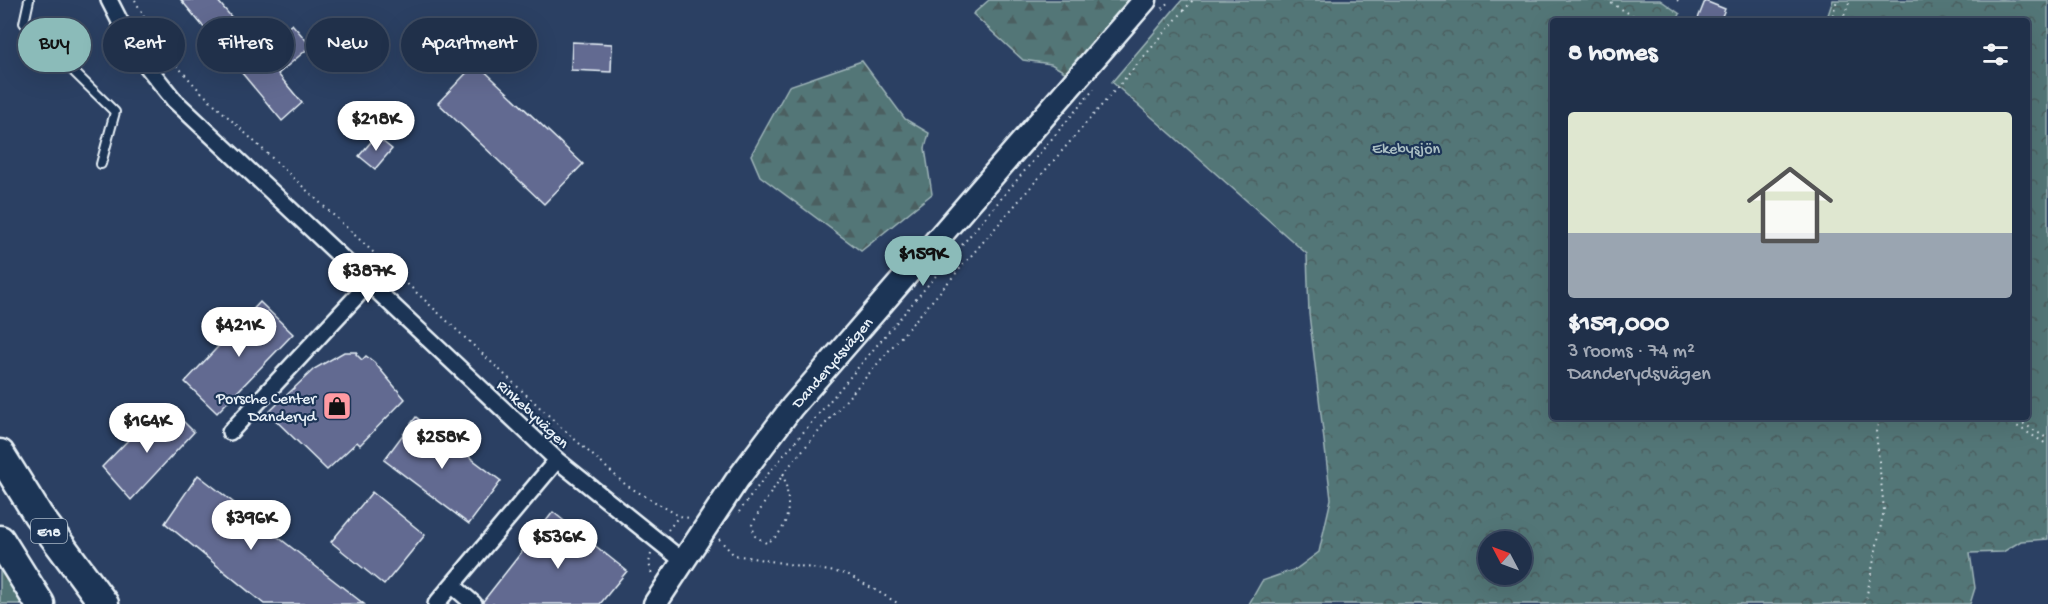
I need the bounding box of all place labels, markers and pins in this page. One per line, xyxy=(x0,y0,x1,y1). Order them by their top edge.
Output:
pin: $218K xyxy=(334,101,418,152)
pin: $159K xyxy=(881,236,965,287)
pin: $387K xyxy=(326,253,410,304)
pin: $421K xyxy=(197,307,281,358)
shop icon: Porsche Center Danderyd xyxy=(321,390,353,422)
place label: Porsche Center Danderyd xyxy=(215,391,318,428)
pin: $164K xyxy=(105,403,189,454)
pin: $258K xyxy=(400,419,484,470)
pin: $396K xyxy=(209,500,293,551)
pin: $536K xyxy=(516,519,600,570)

